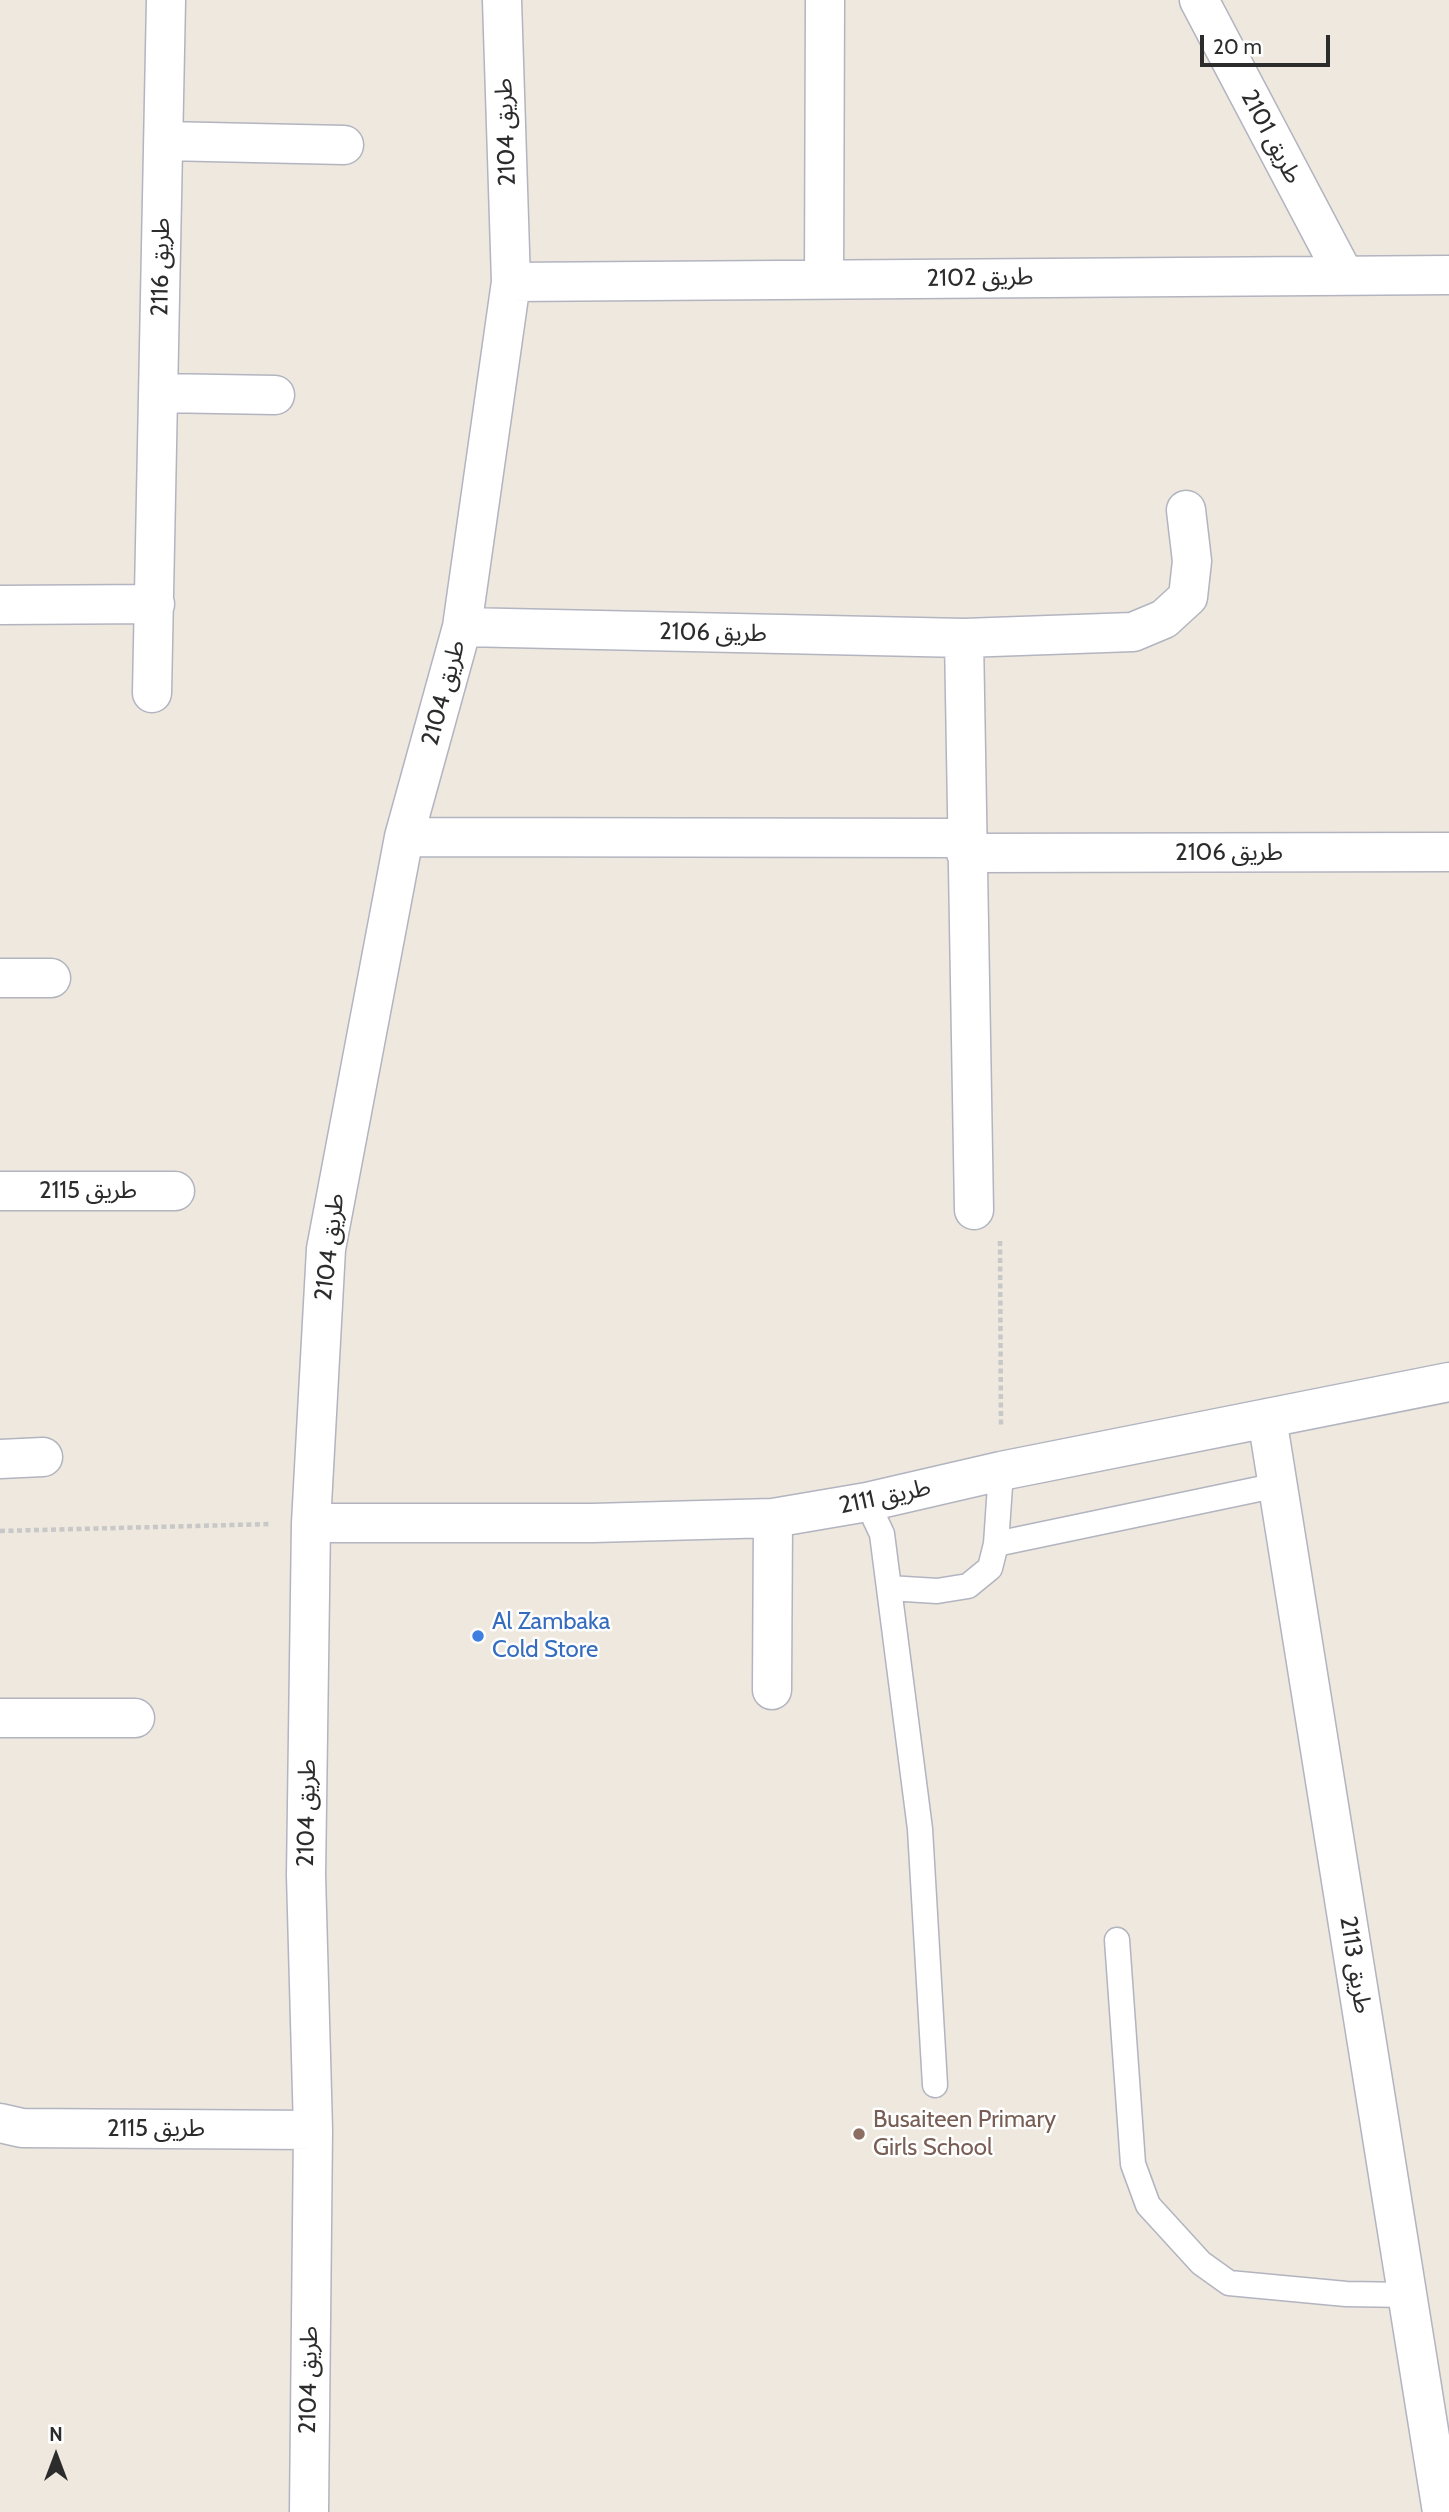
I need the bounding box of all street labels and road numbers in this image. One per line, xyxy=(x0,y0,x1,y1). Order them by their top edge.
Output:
street label: طريق 2104 xyxy=(490,78,522,186)
street label: طريق 2101 xyxy=(1234,85,1308,189)
street label: طريق 2116 xyxy=(146,217,176,317)
street label: طريق 2102 xyxy=(926,263,1034,293)
street label: طريق 2106 xyxy=(659,618,767,648)
street label: طريق 2104 xyxy=(416,637,472,749)
street label: طريق 2106 xyxy=(1175,839,1283,867)
street label: طريق 2115 xyxy=(39,1177,137,1205)
street label: طريق 2104 xyxy=(309,1192,351,1302)
street label: طريق 2111 xyxy=(836,1473,934,1521)
street label: طريق 2104 xyxy=(292,1759,322,1867)
street label: طريق 2113 xyxy=(1333,1914,1377,2016)
street label: طريق 2115 xyxy=(107,2115,205,2143)
street label: طريق 2104 xyxy=(294,2326,324,2434)

